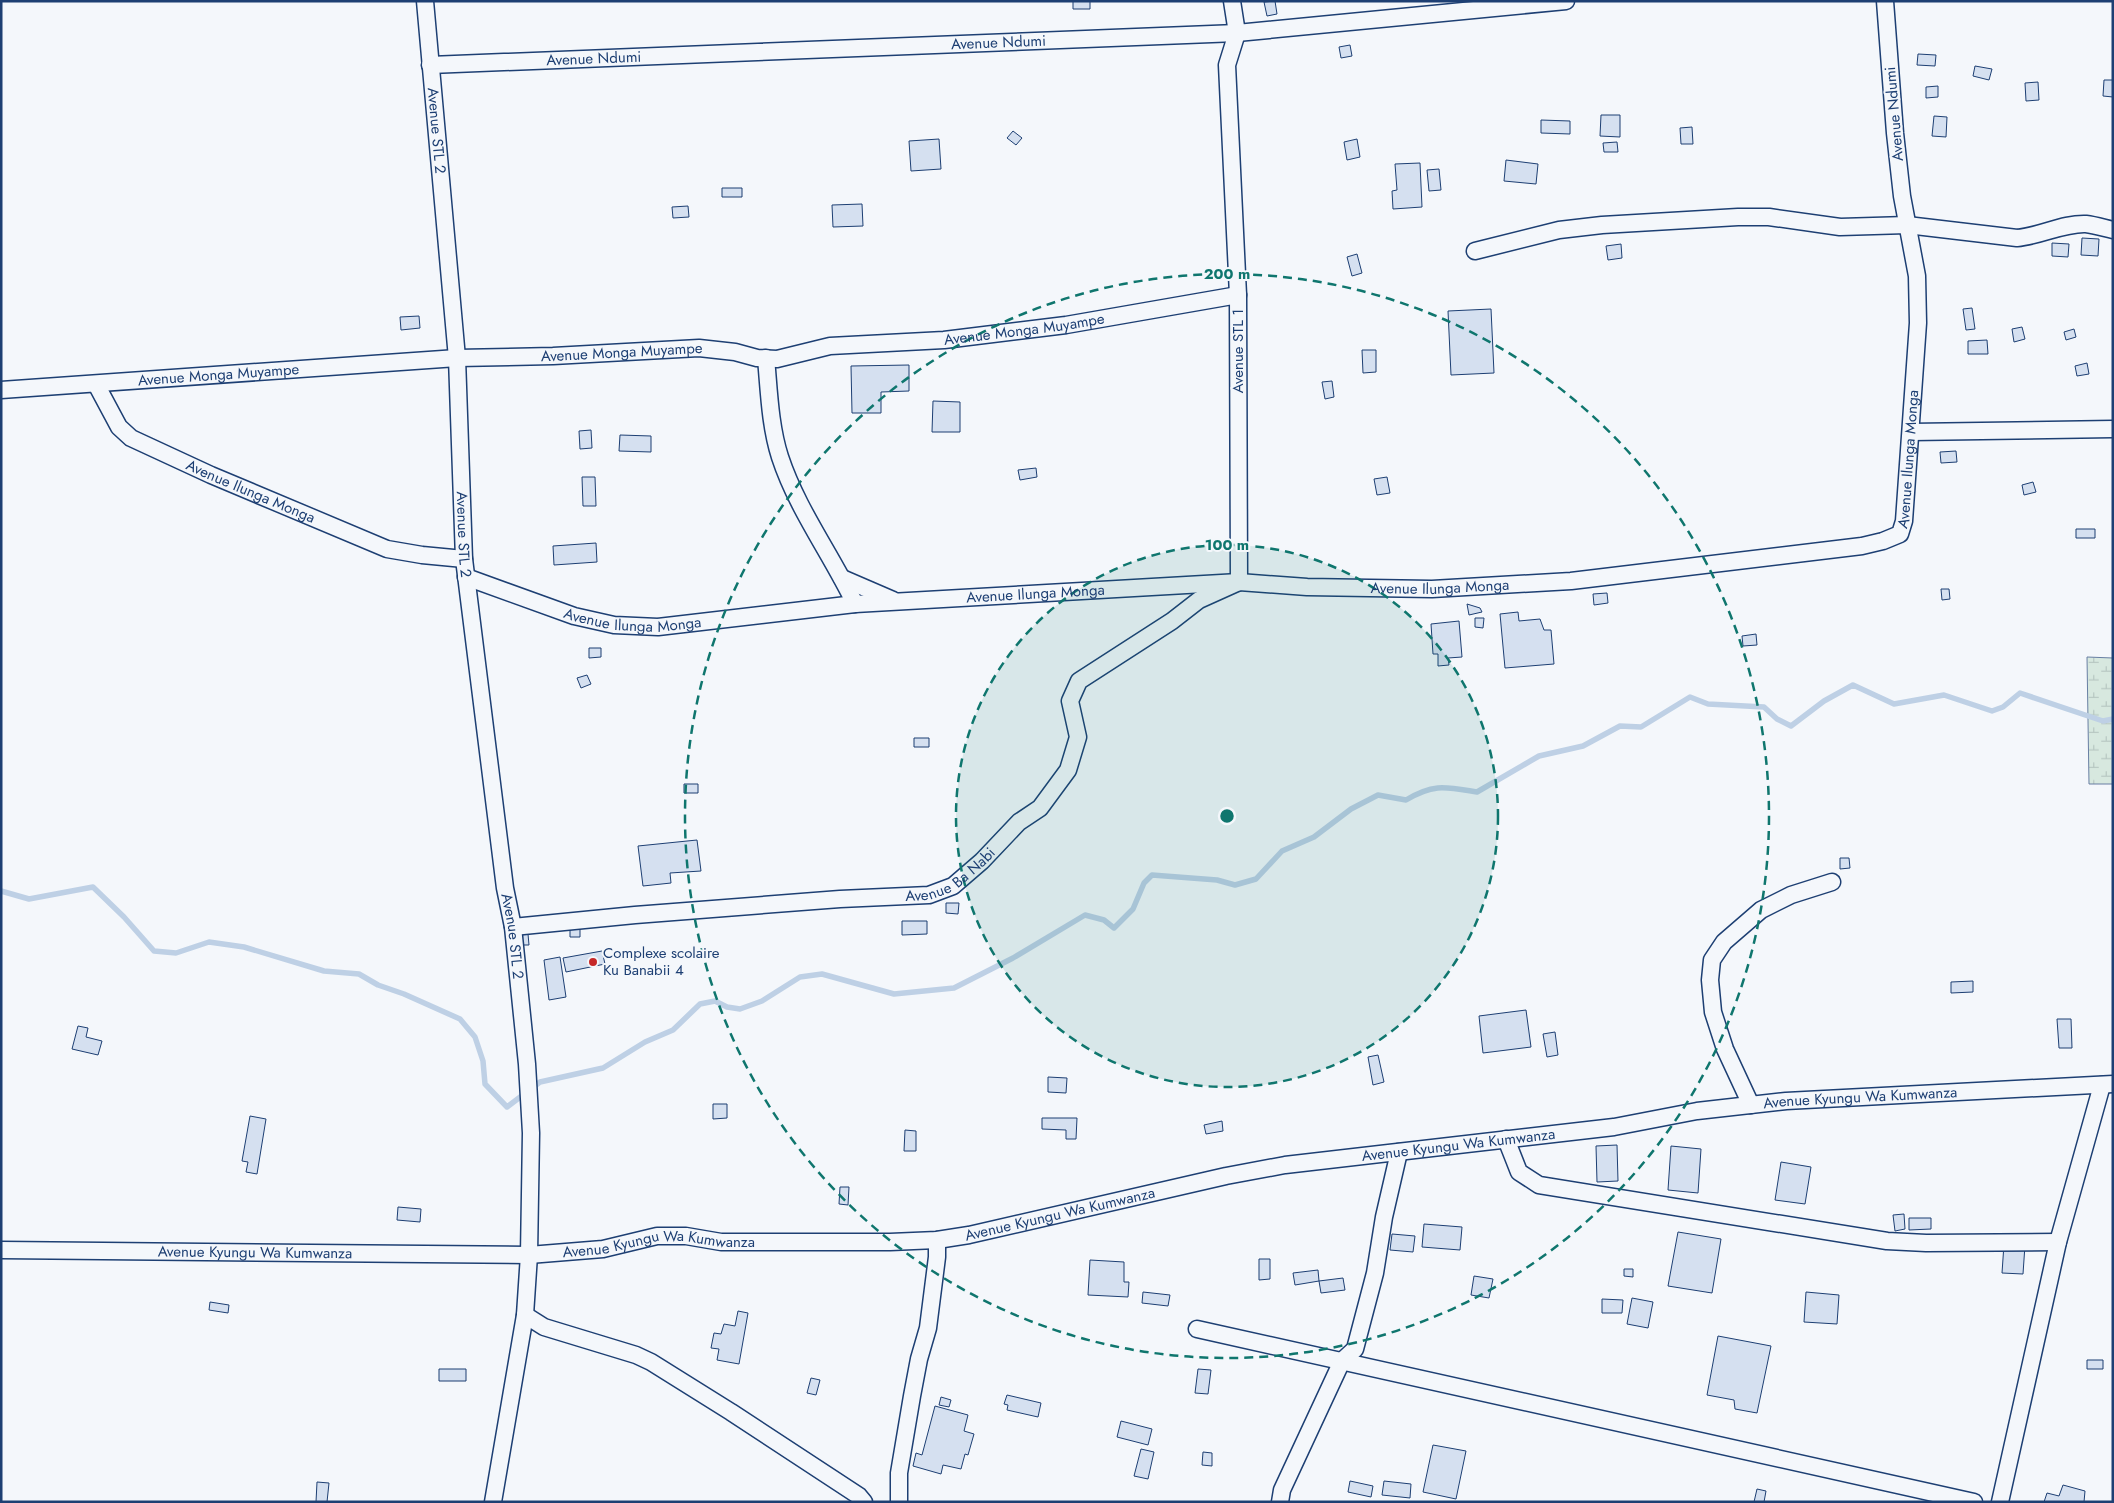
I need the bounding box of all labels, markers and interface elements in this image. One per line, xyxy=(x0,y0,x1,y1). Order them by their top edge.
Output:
street label: Avenue Ndumi xyxy=(951,30,1046,55)
street label: Avenue Ndumi xyxy=(546,46,642,71)
street label: Avenue Ndumi xyxy=(1879,66,1909,162)
street label: Avenue STL 2 xyxy=(422,86,451,174)
text: 200 m xyxy=(1204,263,1250,285)
street label: Avenue Monga Muyampe xyxy=(943,307,1106,351)
street label: Avenue STL 1 xyxy=(1227,309,1249,393)
street label: Avenue Monga Muyampe xyxy=(541,337,703,367)
street label: Avenue Monga Muyampe xyxy=(137,358,300,391)
street label: Avenue Ilunga Monga xyxy=(1891,389,1924,531)
street label: Avenue Ilunga Monga xyxy=(182,454,319,529)
street label: Avenue STL 2 xyxy=(451,491,477,579)
text: 100 m xyxy=(1205,534,1249,556)
street label: Avenue Ilunga Monga xyxy=(1371,574,1510,600)
street label: Avenue Ilunga Monga xyxy=(966,579,1105,609)
street label: Avenue Ilunga Monga xyxy=(561,602,702,638)
centre of rings xyxy=(1218,807,1236,825)
street label: Avenue Ba Nabi xyxy=(905,842,1000,907)
street label: Avenue STL 2 xyxy=(495,891,529,980)
place label: Complexe scolaire Ku Banabii 4 xyxy=(603,942,720,981)
marker: Complexe scolaire Ku Banabii 4 xyxy=(587,956,599,968)
street label: Avenue Kyungu Wa Kumwanza xyxy=(1762,1081,1958,1114)
street label: Avenue Kyungu Wa Kumwanza xyxy=(1361,1123,1556,1167)
street label: Avenue Kyungu Wa Kumwanza xyxy=(963,1182,1157,1247)
street label: Avenue Kyungu Wa Kumwanza xyxy=(562,1225,755,1263)
street label: Avenue Kyungu Wa Kumwanza xyxy=(158,1240,352,1264)

